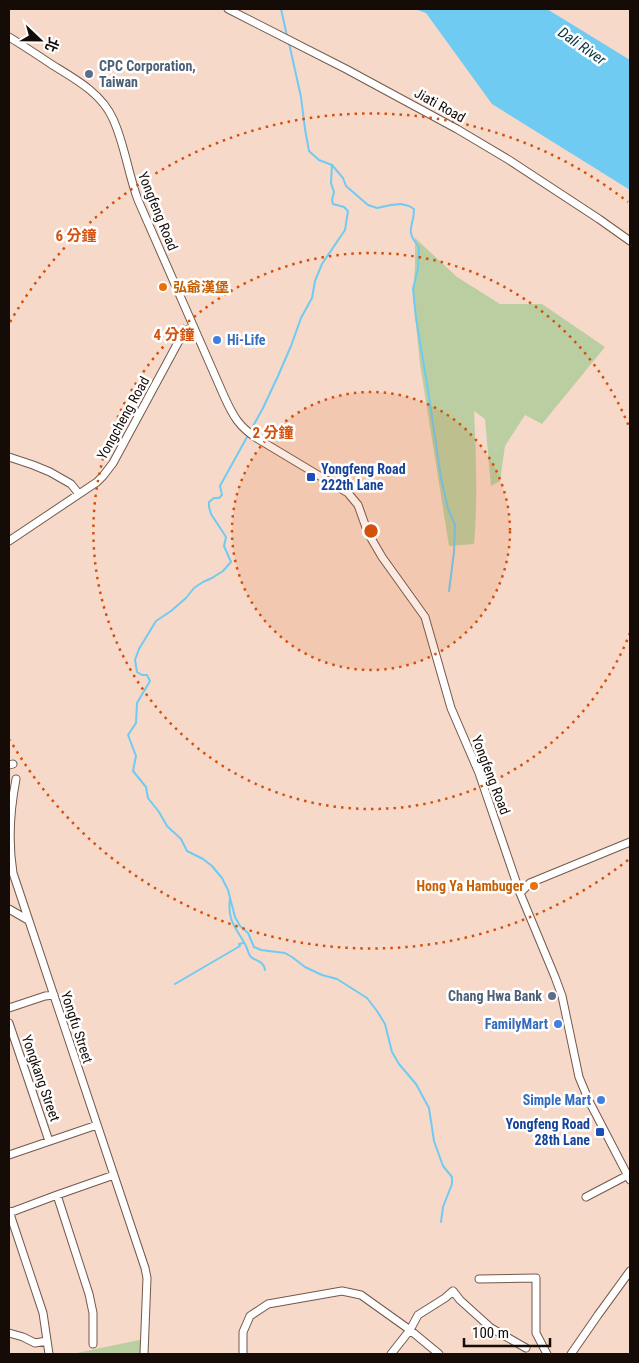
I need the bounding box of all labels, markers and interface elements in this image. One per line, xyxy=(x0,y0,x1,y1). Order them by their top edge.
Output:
north arrow xyxy=(15,15,65,65)
water label: Dali River xyxy=(555,23,610,69)
text: 北 xyxy=(42,35,62,54)
place label: CPC Corporation, Taiwan xyxy=(99,58,196,90)
marker: CPC Corporation, Taiwan xyxy=(83,68,95,80)
street label: Jiati Road xyxy=(412,85,468,125)
street label: Yongfeng Road xyxy=(135,169,181,253)
text: 6 分鐘 xyxy=(55,227,97,245)
place label: 弘爺漢堡 xyxy=(173,279,229,295)
marker: 弘爺漢堡 xyxy=(157,281,169,293)
text: 4 分鐘 xyxy=(153,326,195,344)
place label: Hi-Life xyxy=(227,332,266,348)
marker: Hi-Life xyxy=(211,334,223,346)
street label: Yongcheng Road xyxy=(94,374,152,462)
text: 2 分鐘 xyxy=(252,424,294,442)
place label: Yongfeng Road 222th Lane xyxy=(321,461,406,493)
marker: Yongfeng Road 222th Lane xyxy=(305,471,317,483)
centre of rings xyxy=(362,522,380,540)
street label: Yongfeng Road xyxy=(469,733,513,817)
place label: Hong Ya Hambuger xyxy=(417,878,524,894)
marker: Hong Ya Hambuger xyxy=(528,880,540,892)
place label: Chang Hwa Bank xyxy=(448,988,542,1004)
street label: Yongfu Street xyxy=(58,989,96,1065)
marker: Chang Hwa Bank xyxy=(546,990,558,1002)
place label: FamilyMart xyxy=(485,1016,548,1032)
marker: FamilyMart xyxy=(552,1018,564,1030)
street label: Yongkang Street xyxy=(19,1033,63,1123)
place label: Simple Mart xyxy=(523,1092,591,1108)
marker: Simple Mart xyxy=(595,1094,607,1106)
place label: Yongfeng Road 28th Lane xyxy=(505,1116,590,1148)
marker: Yongfeng Road 28th Lane xyxy=(594,1126,606,1138)
scale bar xyxy=(464,1316,550,1348)
text: 100 m xyxy=(472,1324,509,1342)

